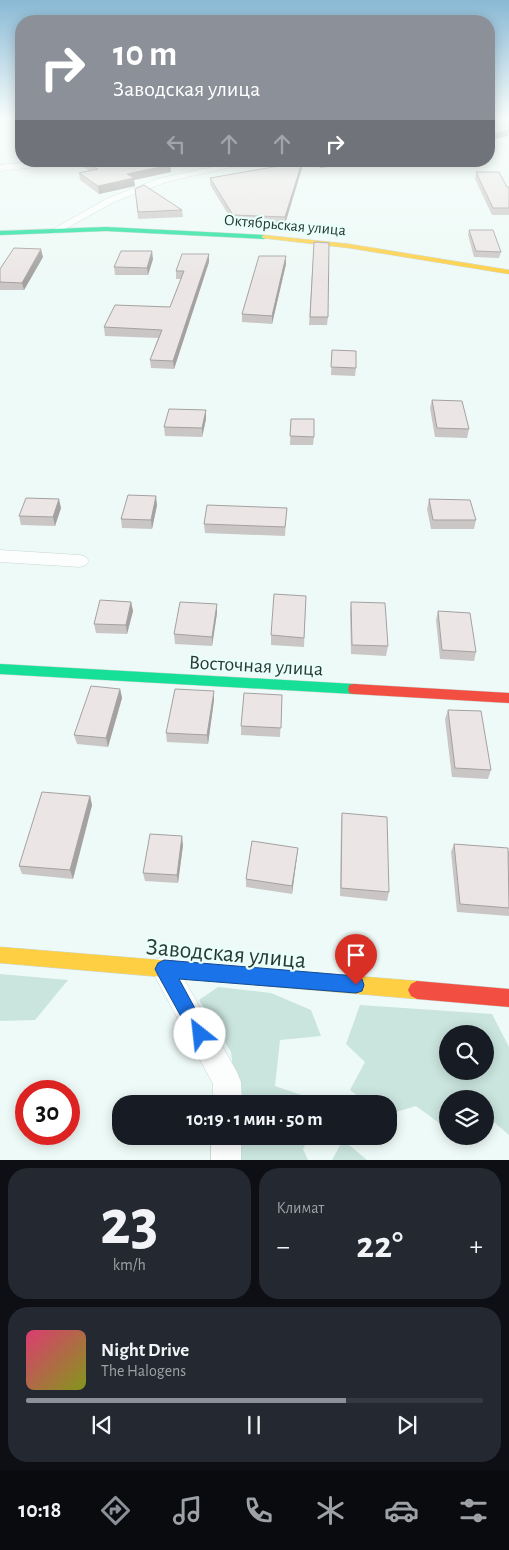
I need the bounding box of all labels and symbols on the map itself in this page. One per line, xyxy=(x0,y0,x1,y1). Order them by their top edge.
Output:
street label: Октябрьская улица xyxy=(223,212,347,239)
street label: Восточная улица xyxy=(188,652,324,680)
pin xyxy=(335,934,377,985)
street label: Заводская улица xyxy=(145,935,307,973)
position arrow xyxy=(173,1007,225,1059)
speed limit sign: 30 xyxy=(15,1080,80,1145)

